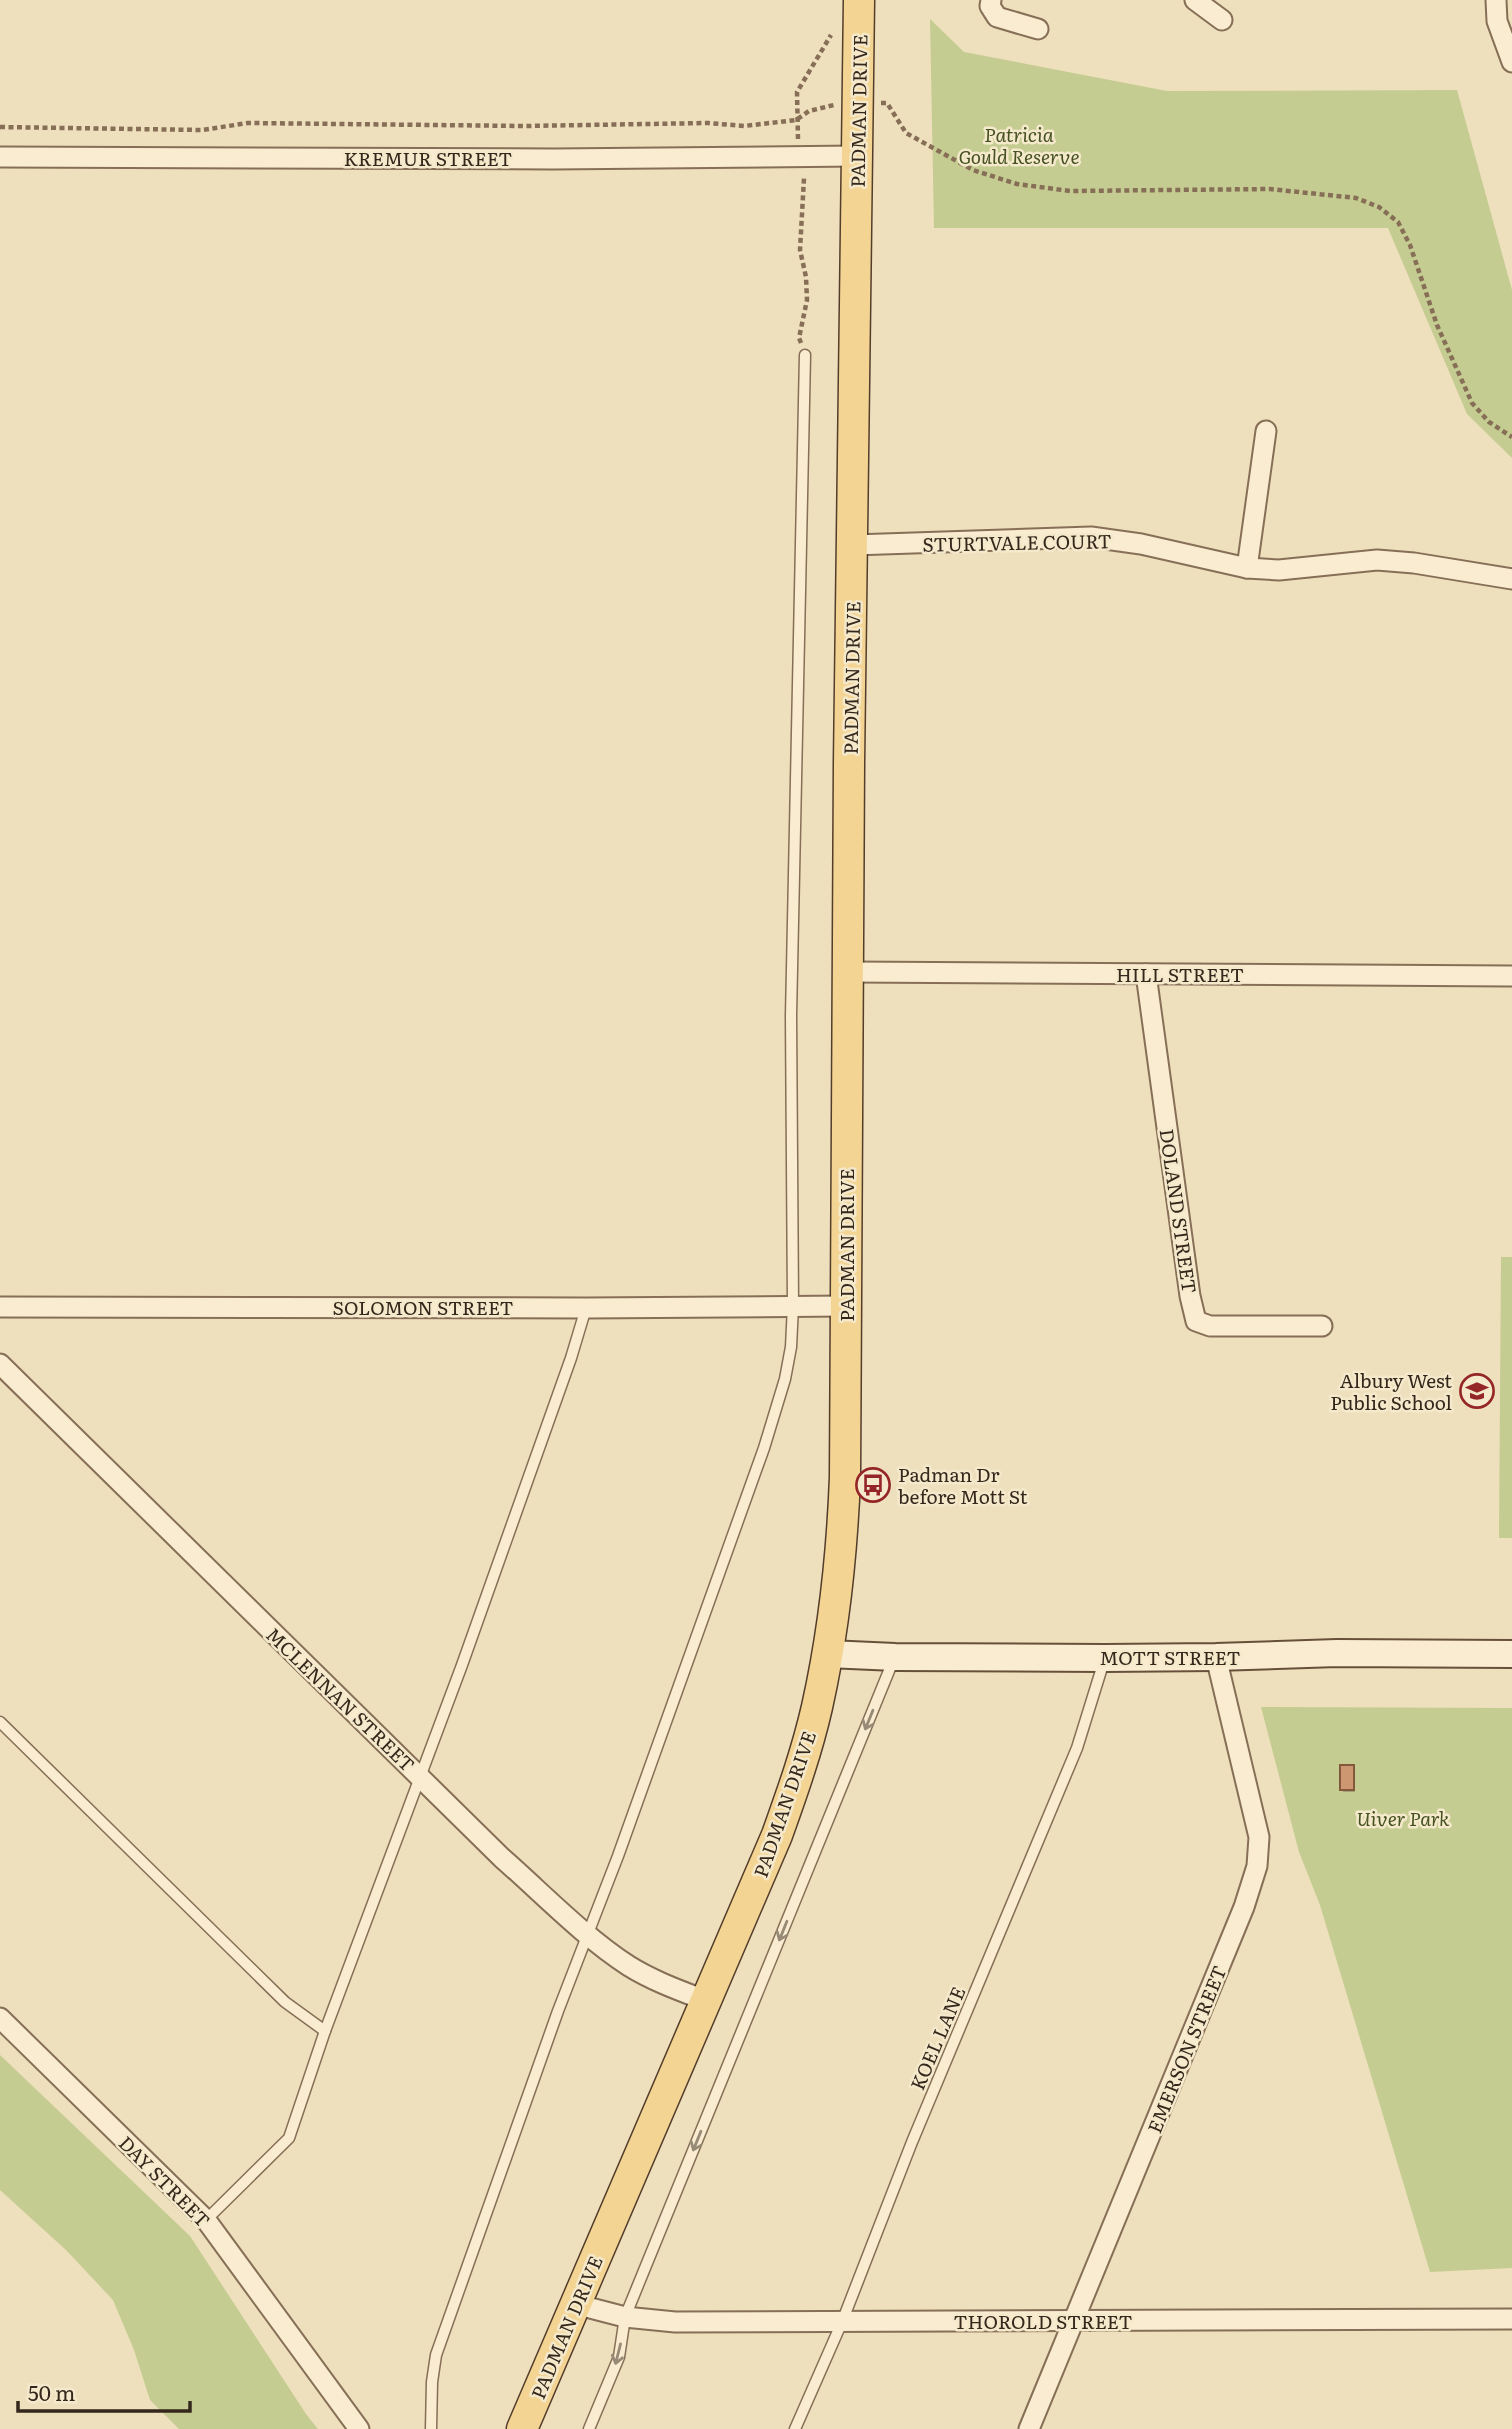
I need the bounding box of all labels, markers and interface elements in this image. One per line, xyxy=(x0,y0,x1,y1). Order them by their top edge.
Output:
street label: PADMAN DRIVE xyxy=(843,34,873,188)
park label: Patricia Gould Reserve xyxy=(959,120,1079,170)
street label: KREMUR STREET xyxy=(344,144,512,172)
street label: STURTVALE COURT xyxy=(922,526,1112,558)
street label: PADMAN DRIVE xyxy=(836,601,866,755)
street label: HILL STREET xyxy=(1116,960,1244,988)
street label: DOLAND STREET xyxy=(1154,1127,1204,1295)
street label: PADMAN DRIVE xyxy=(832,1168,860,1322)
street label: SOLOMON STREET xyxy=(333,1293,513,1321)
place label: Albury West Public School xyxy=(1330,1366,1452,1416)
school or university icon: Albury West Public School xyxy=(1458,1372,1496,1410)
place label: Padman Dr before Mott St xyxy=(898,1460,1028,1510)
bus stop icon: Padman Dr before Mott St xyxy=(854,1466,892,1504)
street label: MCLENNAN STREET xyxy=(260,1620,422,1778)
street label: MOTT STREET xyxy=(1100,1643,1240,1671)
one-way arrow xyxy=(861,1709,874,1730)
street label: PADMAN DRIVE xyxy=(746,1727,822,1881)
park label: Uiver Park xyxy=(1356,1804,1450,1832)
one-way arrow xyxy=(775,1919,788,1941)
street label: EMERSON STREET xyxy=(1140,1961,1232,2137)
street label: KOEL LANE xyxy=(903,1982,971,2094)
street label: DAY STREET xyxy=(113,2129,217,2233)
one-way arrow xyxy=(689,2130,702,2152)
street label: PADMAN DRIVE xyxy=(523,2251,609,2403)
street label: THOROLD STREET xyxy=(954,2307,1132,2335)
one-way arrow xyxy=(611,2342,624,2365)
scale bar xyxy=(18,2370,189,2414)
text: 50 m xyxy=(28,2376,75,2407)

